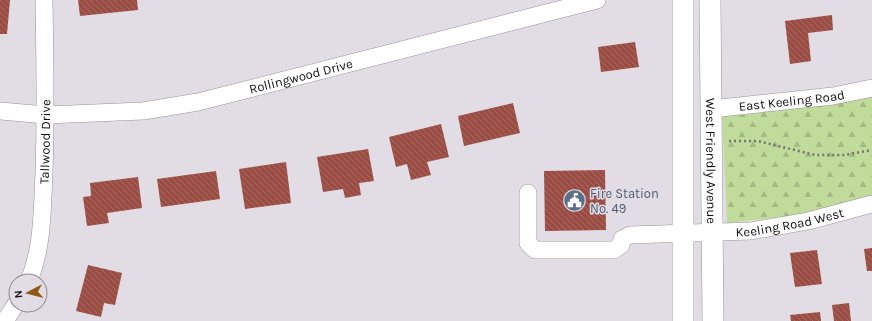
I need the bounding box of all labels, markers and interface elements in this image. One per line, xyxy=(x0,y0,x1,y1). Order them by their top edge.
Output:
street label: Rollingwood Drive xyxy=(247,56,354,97)
street label: East Keeling Road xyxy=(738,87,846,114)
street label: West Friendly Avenue xyxy=(703,98,719,224)
street label: Tallwood Drive xyxy=(36,99,53,184)
place label: Fire Station No. 49 xyxy=(590,186,659,216)
public building icon: Fire Station No. 49 xyxy=(562,187,588,213)
street label: Keeling Road West xyxy=(735,205,845,240)
north arrow xyxy=(8,273,48,313)
text: N xyxy=(12,289,26,299)

